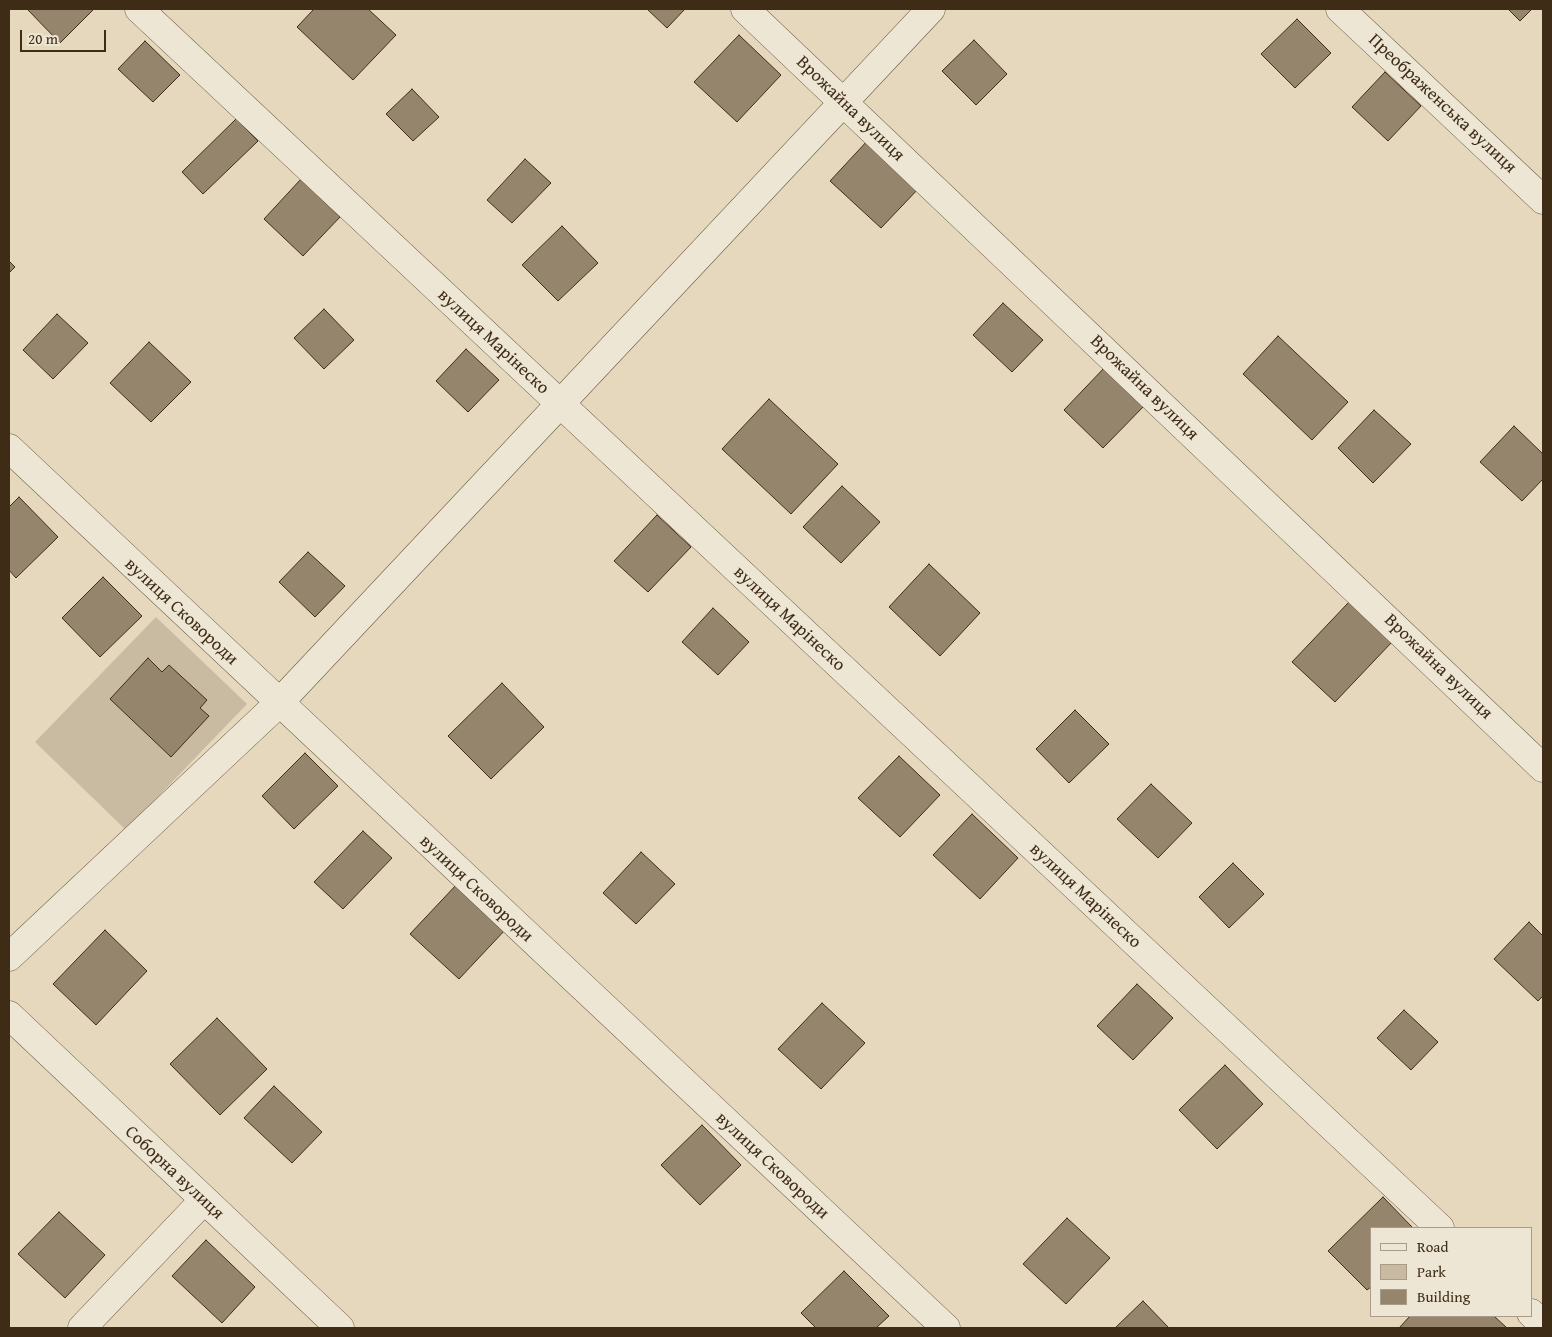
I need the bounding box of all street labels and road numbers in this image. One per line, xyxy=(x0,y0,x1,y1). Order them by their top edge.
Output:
street label: Преображенська вулиця xyxy=(1363,30,1521,178)
street label: Врожайна вулиця xyxy=(791,52,909,166)
street label: вулиця Марінеско xyxy=(433,285,553,399)
street label: Врожайна вулиця xyxy=(1085,331,1203,445)
street label: вулиця Сковороди xyxy=(120,554,242,670)
street label: вулиця Марінеско xyxy=(729,562,849,676)
street label: Врожайна вулиця xyxy=(1379,610,1497,724)
street label: вулиця Сковороди xyxy=(415,831,537,947)
street label: вулиця Марінеско xyxy=(1025,839,1145,953)
street label: вулиця Сковороди xyxy=(711,1108,833,1224)
street label: Соборна вулиця xyxy=(120,1121,228,1225)

